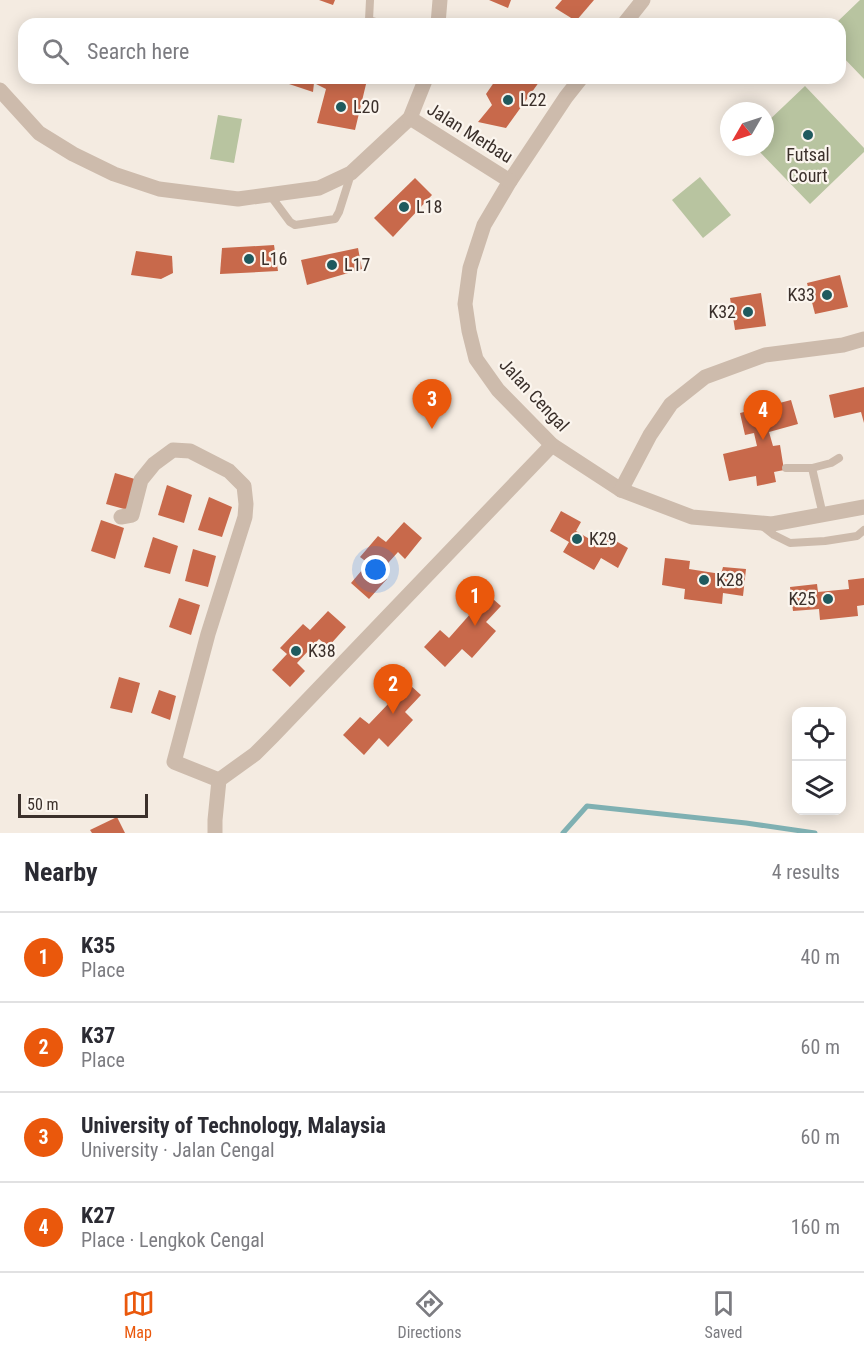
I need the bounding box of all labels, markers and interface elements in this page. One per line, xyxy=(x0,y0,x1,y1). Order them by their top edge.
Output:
search box xyxy=(18,18,846,84)
icon: search xyxy=(39,35,72,68)
text: Search here xyxy=(87,39,189,64)
place label: L22 xyxy=(520,89,546,110)
marker: L22 xyxy=(501,93,515,107)
place label: L20 xyxy=(353,96,379,117)
street label: Jalan Merbau xyxy=(424,98,517,167)
marker: L20 xyxy=(334,100,348,114)
north arrow xyxy=(720,102,774,156)
marker: Futsal Court xyxy=(801,128,815,142)
place label: Futsal Court xyxy=(786,144,830,186)
place label: L18 xyxy=(416,196,442,217)
marker: L18 xyxy=(397,200,411,214)
place label: L16 xyxy=(261,248,287,269)
marker: L16 xyxy=(242,252,256,266)
place label: L17 xyxy=(344,254,370,275)
marker: L17 xyxy=(325,258,339,272)
place label: K33 xyxy=(787,284,815,305)
marker: K33 xyxy=(820,288,834,302)
place label: K32 xyxy=(708,301,736,322)
marker: K32 xyxy=(741,305,755,319)
street label: Jalan Cengal xyxy=(495,354,573,435)
pin: 3 xyxy=(412,380,452,429)
pin: 4 xyxy=(744,390,783,440)
place label: K29 xyxy=(589,528,617,549)
marker: K29 xyxy=(570,532,584,546)
your location xyxy=(361,555,390,584)
place label: K28 xyxy=(716,569,744,590)
marker: K28 xyxy=(697,573,711,587)
pin: 1 xyxy=(456,576,494,626)
place label: K25 xyxy=(788,588,816,609)
marker: K25 xyxy=(821,592,835,606)
place label: K38 xyxy=(308,640,336,661)
marker: K38 xyxy=(289,644,303,658)
pin: 2 xyxy=(374,664,412,714)
map controls xyxy=(792,707,846,815)
button: locate xyxy=(792,707,846,761)
button: layers xyxy=(792,761,846,815)
scale bar xyxy=(18,791,148,818)
text: 50 m xyxy=(27,795,59,814)
text: Nearby xyxy=(24,857,98,887)
text: 4 results xyxy=(772,860,840,884)
text: K35 xyxy=(81,933,115,958)
text: 1 xyxy=(38,945,49,969)
text: 40 m xyxy=(801,945,840,969)
text: Place xyxy=(81,958,125,982)
text: K37 xyxy=(81,1023,115,1048)
text: 2 xyxy=(38,1035,49,1059)
text: 60 m xyxy=(801,1035,840,1059)
text: Place xyxy=(81,1048,125,1072)
text: University of Technology, Malaysia xyxy=(81,1113,386,1138)
text: 3 xyxy=(38,1125,49,1149)
text: 60 m xyxy=(801,1125,840,1149)
text: University · Jalan Cengal xyxy=(81,1138,275,1162)
text: K27 xyxy=(81,1203,115,1228)
text: 4 xyxy=(38,1215,49,1239)
text: 160 m xyxy=(791,1215,840,1239)
text: Place · Lengkok Cengal xyxy=(81,1228,264,1252)
tab: Map xyxy=(122,1287,155,1342)
tab: Directions xyxy=(398,1287,461,1342)
tab: Saved xyxy=(704,1287,742,1342)

